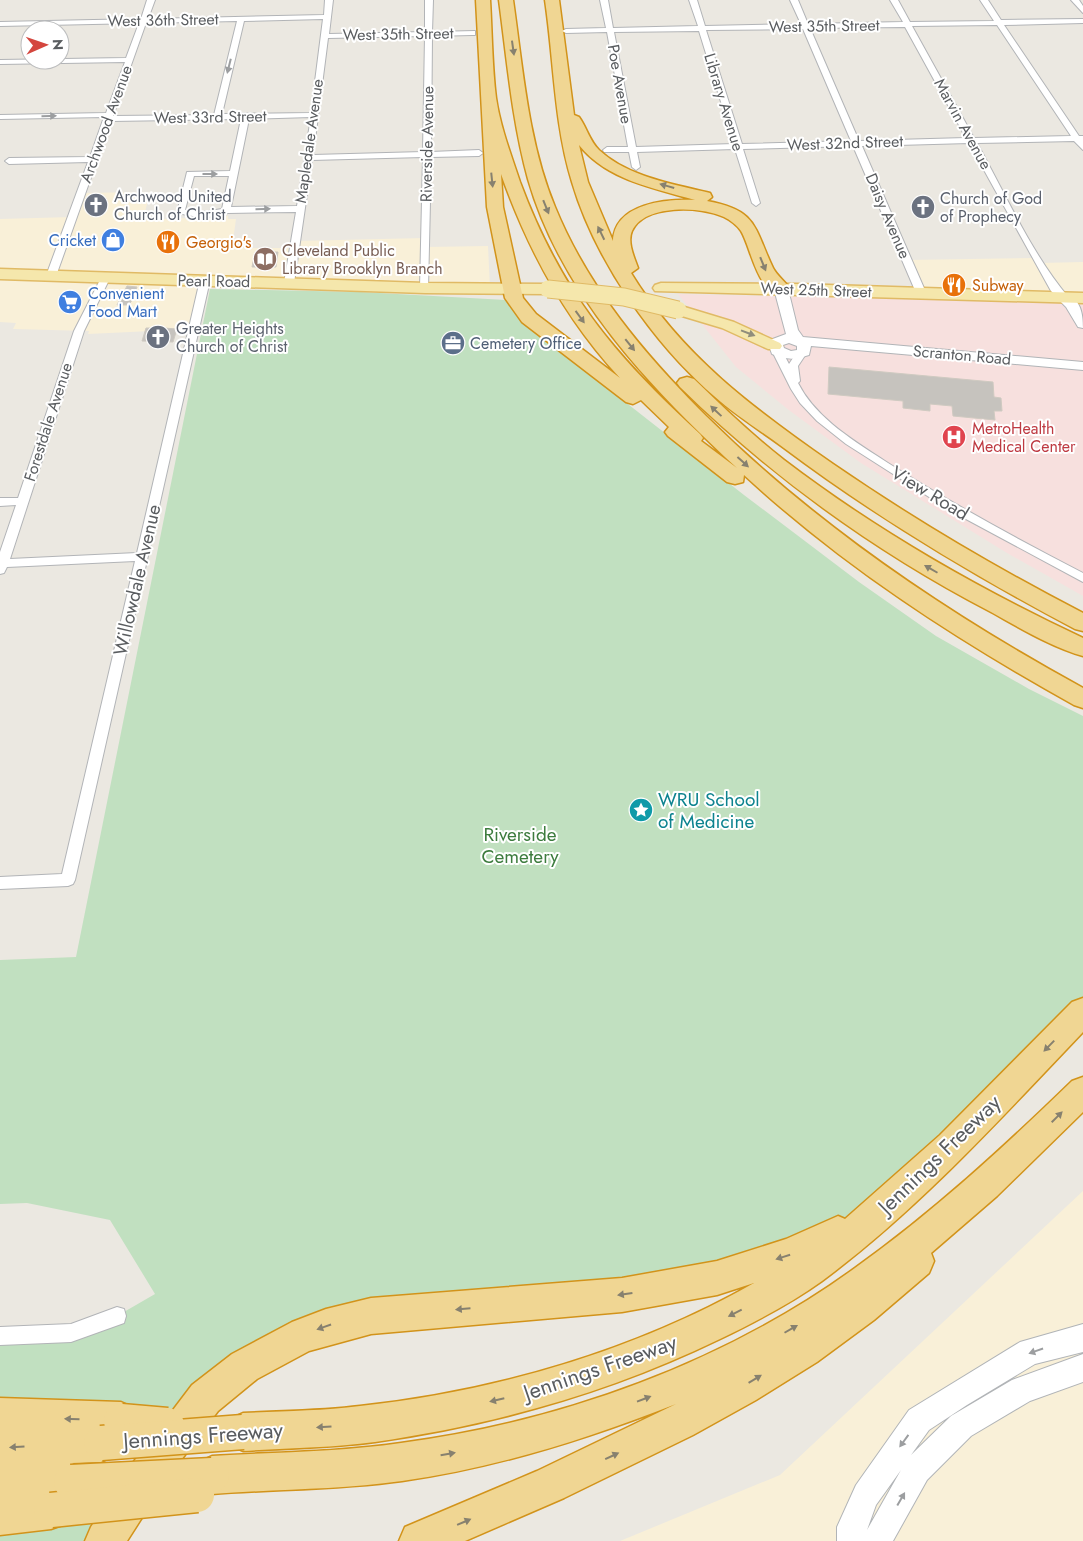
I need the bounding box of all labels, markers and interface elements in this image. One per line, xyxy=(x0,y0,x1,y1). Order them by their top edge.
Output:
street label: West 36th Street xyxy=(107,8,219,32)
street label: West 35th Street xyxy=(768,14,880,38)
north arrow xyxy=(20,20,70,70)
street label: West 35th Street xyxy=(342,22,454,46)
text: N xyxy=(48,39,68,50)
one-way arrow xyxy=(510,41,518,57)
street label: Poe Avenue xyxy=(602,43,638,125)
street label: Library Avenue xyxy=(698,50,750,154)
one-way arrow xyxy=(225,58,233,73)
street label: Archwood Avenue xyxy=(74,62,138,186)
street label: Marvin Avenue xyxy=(928,74,998,174)
street label: Mapledale Avenue xyxy=(289,77,329,205)
street label: Riverside Avenue xyxy=(414,86,440,202)
street label: West 33rd Street xyxy=(153,105,267,129)
one-way arrow xyxy=(41,112,57,120)
street label: West 32nd Street xyxy=(787,129,904,157)
one-way arrow xyxy=(202,170,218,178)
street label: Daisy Avenue xyxy=(860,170,916,262)
one-way arrow xyxy=(488,172,496,188)
one-way arrow xyxy=(660,182,675,190)
place label: Archwood United Church of Christ xyxy=(114,185,232,226)
place label: Church of God of Prophecy xyxy=(940,187,1042,228)
church icon: Archwood United Church of Christ xyxy=(83,192,109,218)
church icon: Church of God of Prophecy xyxy=(910,194,936,220)
one-way arrow xyxy=(543,200,551,214)
one-way arrow xyxy=(255,205,271,213)
one-way arrow xyxy=(597,226,605,240)
shop icon: Cricket xyxy=(100,227,126,253)
place label: Cricket xyxy=(49,229,96,252)
restaurant icon: Georgio's xyxy=(155,229,181,255)
place label: Georgio's xyxy=(186,231,252,254)
place label: Cleveland Public Library Brooklyn Branch xyxy=(282,239,443,280)
library icon: Cleveland Public Library Brooklyn Branch xyxy=(252,246,278,272)
one-way arrow xyxy=(759,257,767,272)
street label: Pearl Road xyxy=(177,269,251,293)
restaurant icon: Subway xyxy=(941,272,967,298)
place label: Subway xyxy=(972,274,1025,297)
street label: West 25th Street xyxy=(760,277,872,303)
place label: Convenient Food Mart xyxy=(88,282,164,323)
supermarket icon: Convenient Food Mart xyxy=(57,289,83,315)
one-way arrow xyxy=(575,310,585,324)
place label: Greater Heights Church of Christ xyxy=(176,317,287,358)
church icon: Greater Heights Church of Christ xyxy=(145,324,171,350)
one-way arrow xyxy=(741,329,756,337)
office icon: Cemetery Office xyxy=(440,330,466,356)
place label: Cemetery Office xyxy=(470,332,582,355)
one-way arrow xyxy=(625,338,636,351)
street label: Scranton Road xyxy=(912,339,1012,371)
street label: Forestdale Avenue xyxy=(18,360,78,484)
one-way arrow xyxy=(710,405,722,417)
place label: MetroHealth Medical Center xyxy=(972,417,1076,458)
hospital icon: MetroHealth Medical Center xyxy=(941,424,967,450)
one-way arrow xyxy=(736,457,749,468)
street label: View Road xyxy=(886,459,974,527)
street label: Willowdale Avenue xyxy=(106,501,168,658)
one-way arrow xyxy=(924,565,937,574)
place label: WRU School of Medicine xyxy=(658,786,760,835)
place icon: WRU School of Medicine xyxy=(628,797,654,823)
park label: Riverside Cemetery xyxy=(481,821,559,870)
one-way arrow xyxy=(1043,1039,1055,1051)
street label: Jennings Freeway xyxy=(868,1087,1008,1223)
one-way arrow xyxy=(1051,1112,1063,1124)
one-way arrow xyxy=(775,1253,790,1261)
one-way arrow xyxy=(617,1290,633,1298)
one-way arrow xyxy=(455,1305,471,1313)
one-way arrow xyxy=(728,1309,742,1317)
one-way arrow xyxy=(316,1324,331,1331)
one-way arrow xyxy=(784,1325,797,1334)
street label: Jennings Freeway xyxy=(516,1326,681,1409)
one-way arrow xyxy=(1028,1347,1043,1355)
one-way arrow xyxy=(749,1375,762,1384)
one-way arrow xyxy=(637,1395,652,1403)
one-way arrow xyxy=(489,1396,504,1404)
street label: Jennings Freeway xyxy=(119,1413,284,1457)
one-way arrow xyxy=(64,1415,80,1423)
one-way arrow xyxy=(315,1423,331,1431)
one-way arrow xyxy=(898,1434,909,1447)
one-way arrow xyxy=(9,1444,25,1452)
one-way arrow xyxy=(441,1450,457,1458)
one-way arrow xyxy=(605,1451,619,1459)
one-way arrow xyxy=(897,1491,905,1506)
one-way arrow xyxy=(457,1518,471,1526)

